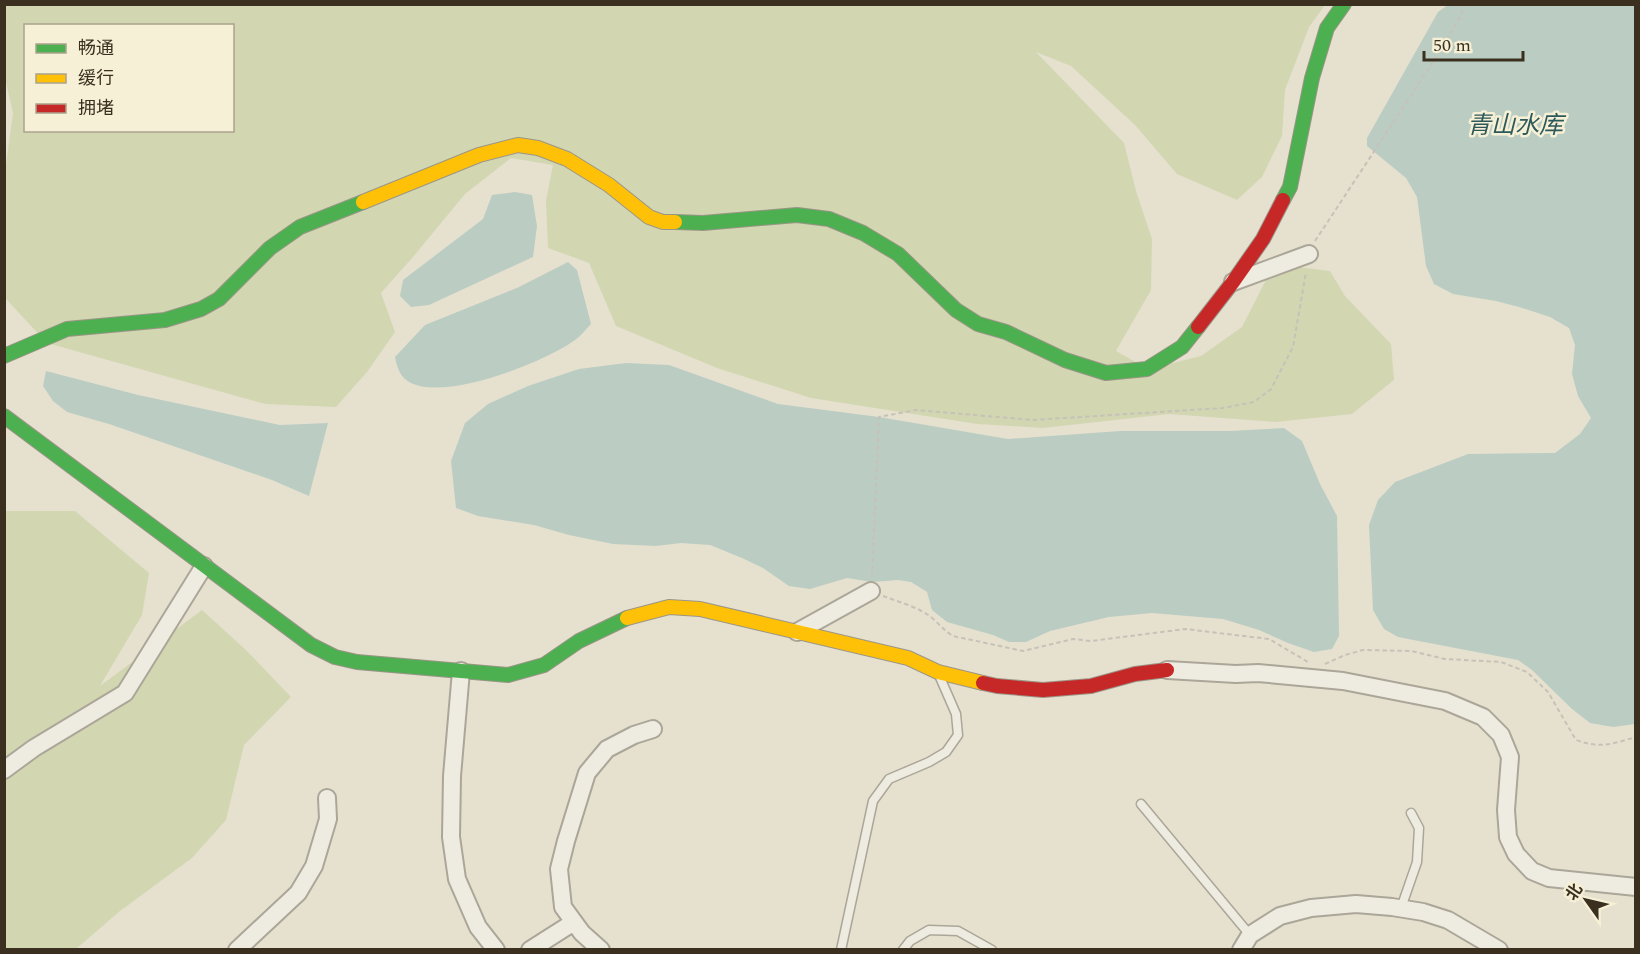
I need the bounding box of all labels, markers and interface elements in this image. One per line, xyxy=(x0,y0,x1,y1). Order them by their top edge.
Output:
legend xyxy=(24,24,234,132)
scale bar xyxy=(1424,24,1523,62)
text: 50 m xyxy=(1433,32,1471,59)
text: 畅通 xyxy=(78,35,114,62)
text: 缓行 xyxy=(78,65,114,92)
text: 拥堵 xyxy=(78,95,114,122)
water label: 青山水库 xyxy=(1467,108,1567,144)
north arrow xyxy=(1556,870,1616,930)
text: 北 xyxy=(1560,879,1589,906)

